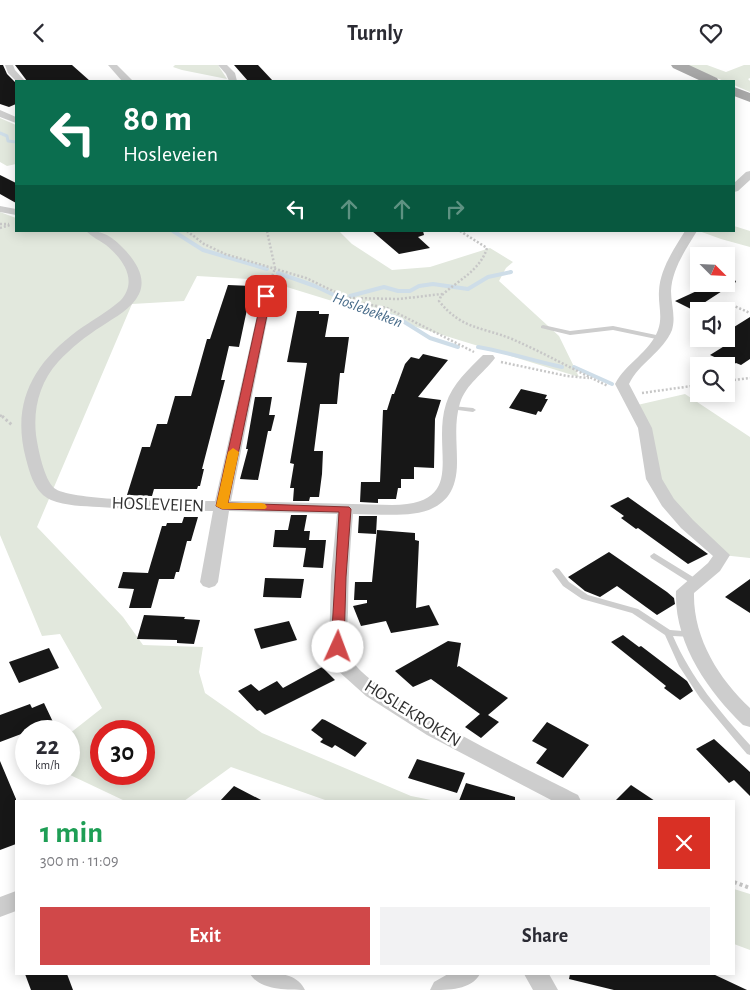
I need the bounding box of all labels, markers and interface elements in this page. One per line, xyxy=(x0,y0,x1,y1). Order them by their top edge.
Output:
icon: back xyxy=(25,19,53,47)
icon: heart xyxy=(697,19,725,47)
text: Turnly xyxy=(347,22,403,44)
icon: left xyxy=(40,100,105,165)
text: 80 m xyxy=(123,102,192,137)
text: Hosleveien xyxy=(123,143,218,165)
icon: left xyxy=(282,195,310,223)
icon: ahead xyxy=(335,195,363,223)
icon: ahead xyxy=(388,195,416,223)
icon: right xyxy=(441,195,469,223)
north arrow xyxy=(690,247,735,293)
map controls xyxy=(690,247,735,402)
pin xyxy=(245,275,287,317)
icon: arrive xyxy=(252,282,280,310)
water label: Hoslebekken xyxy=(331,289,405,330)
button: sound xyxy=(690,302,735,347)
button: search xyxy=(690,357,735,402)
street label: HOSLEVEIEN xyxy=(111,494,205,516)
position arrow xyxy=(311,620,363,672)
street label: HOSLEKROKEN xyxy=(361,677,464,751)
speed limit sign: 30 xyxy=(90,720,155,785)
text: 22 xyxy=(36,734,59,759)
text: km/h xyxy=(35,759,60,771)
button: close xyxy=(658,817,710,869)
text: 1 min xyxy=(40,818,103,848)
text: 300 m · 11:09 xyxy=(40,853,119,869)
button: Exit xyxy=(40,907,370,965)
button: Share xyxy=(380,907,710,965)

